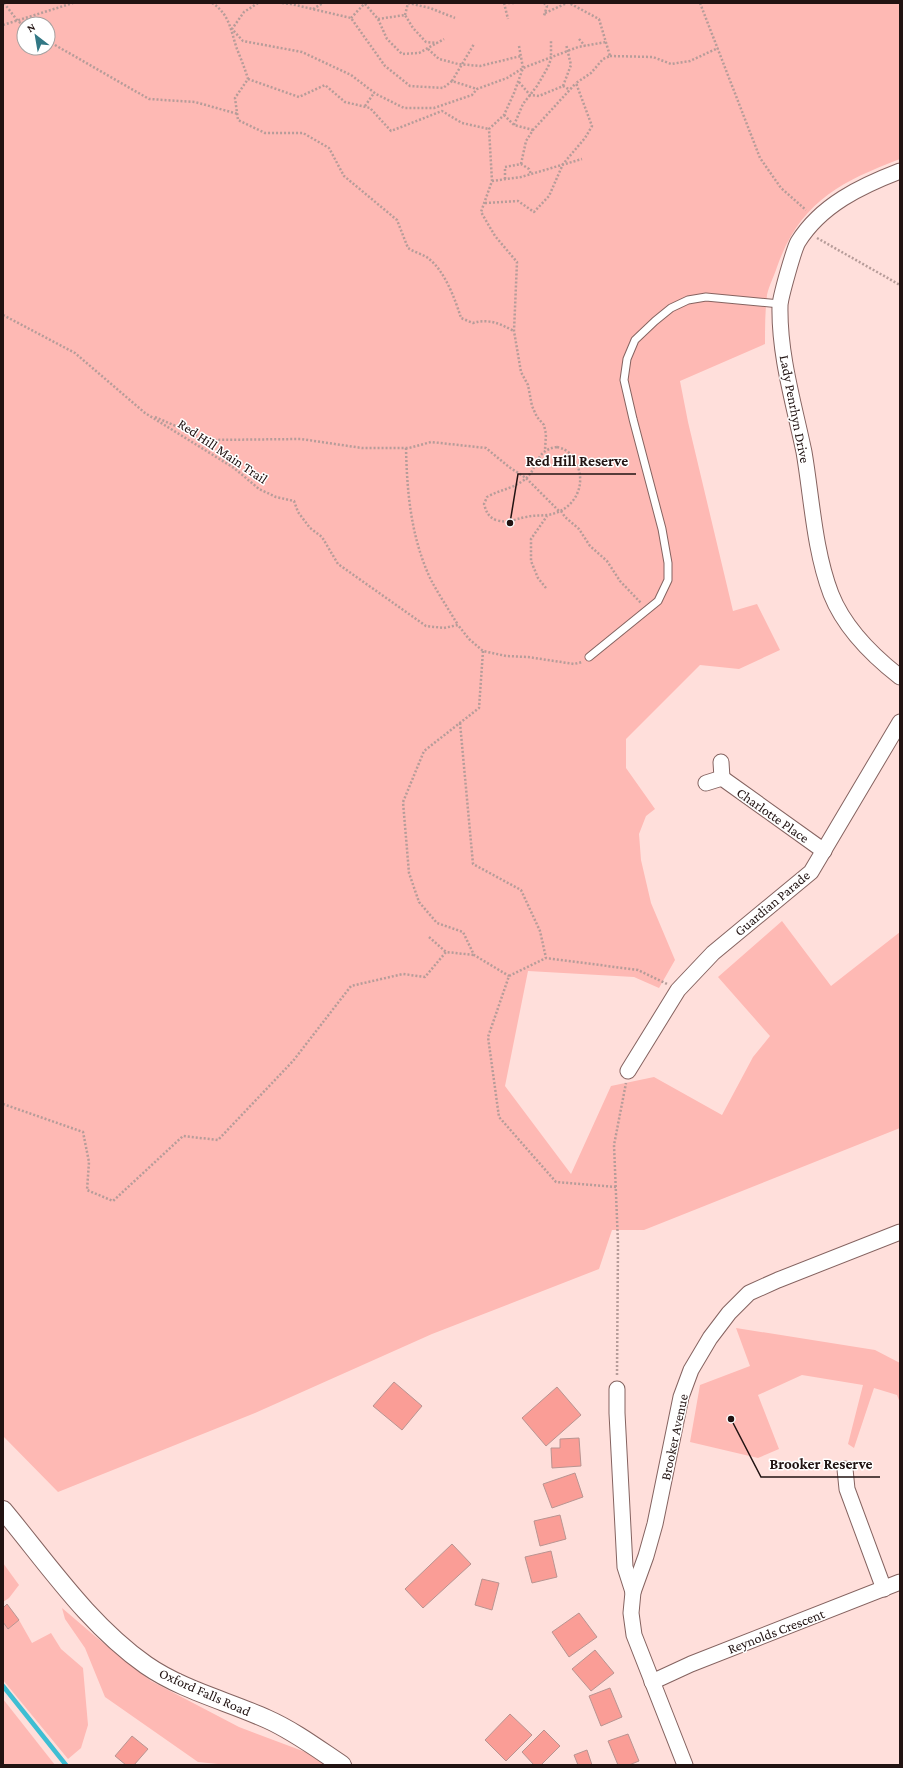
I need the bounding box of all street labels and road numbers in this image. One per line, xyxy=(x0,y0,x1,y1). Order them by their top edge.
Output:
street label: Lady Penrhyn Drive xyxy=(777,354,813,464)
street label: Red Hill Main Trail xyxy=(175,415,271,487)
street label: Charlotte Place xyxy=(734,784,812,846)
street label: Guardian Parade xyxy=(731,867,813,939)
street label: Brooker Avenue xyxy=(657,1392,691,1482)
street label: Reynolds Crescent xyxy=(725,1605,827,1657)
street label: Oxford Falls Road xyxy=(157,1665,254,1720)

